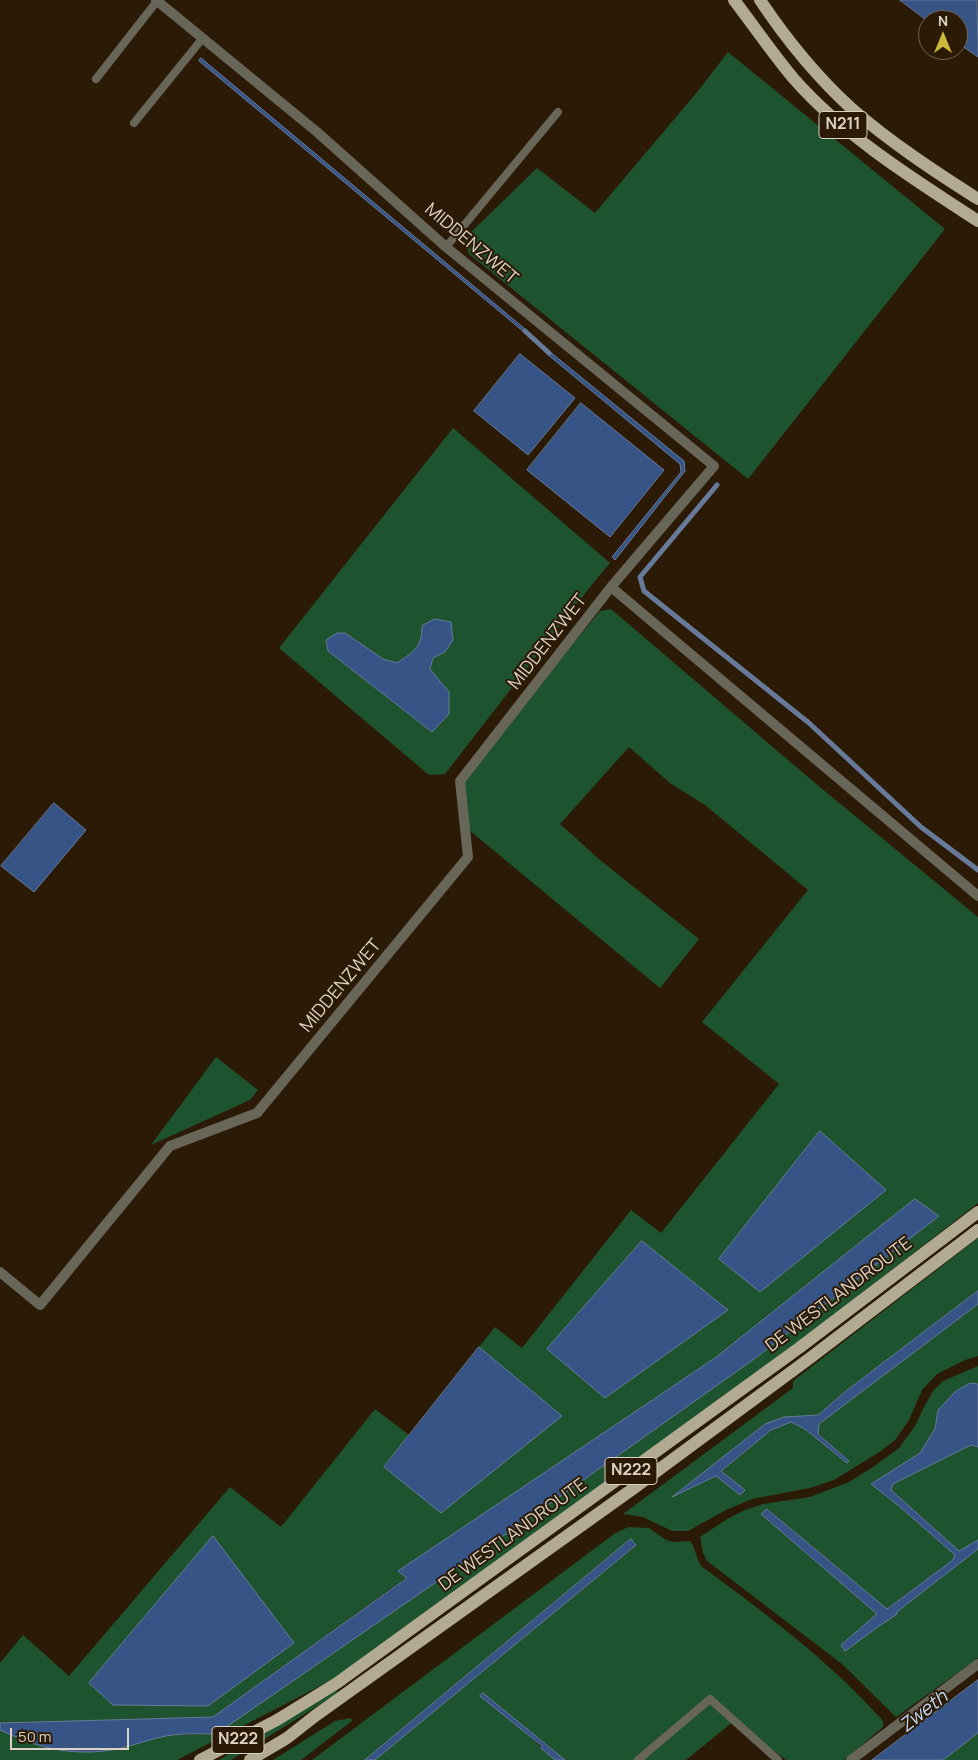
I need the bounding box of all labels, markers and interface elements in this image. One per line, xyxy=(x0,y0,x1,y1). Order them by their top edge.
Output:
north arrow xyxy=(918,10,968,60)
text: N xyxy=(938,11,948,30)
road number: N211 xyxy=(819,112,867,138)
street label: MIDDENZWET xyxy=(420,199,522,289)
street label: MIDDENZWET xyxy=(504,590,592,694)
street label: MIDDENZWET xyxy=(296,935,386,1037)
street label: DE WESTLANDROUTE xyxy=(762,1233,916,1357)
road number: N222 xyxy=(605,1458,657,1484)
street label: DE WESTLANDROUTE xyxy=(435,1474,591,1596)
water label: Zweth xyxy=(895,1686,953,1738)
scale bar xyxy=(12,1718,131,1750)
text: 50 m xyxy=(18,1726,52,1747)
road number: N222 xyxy=(212,1726,264,1754)

